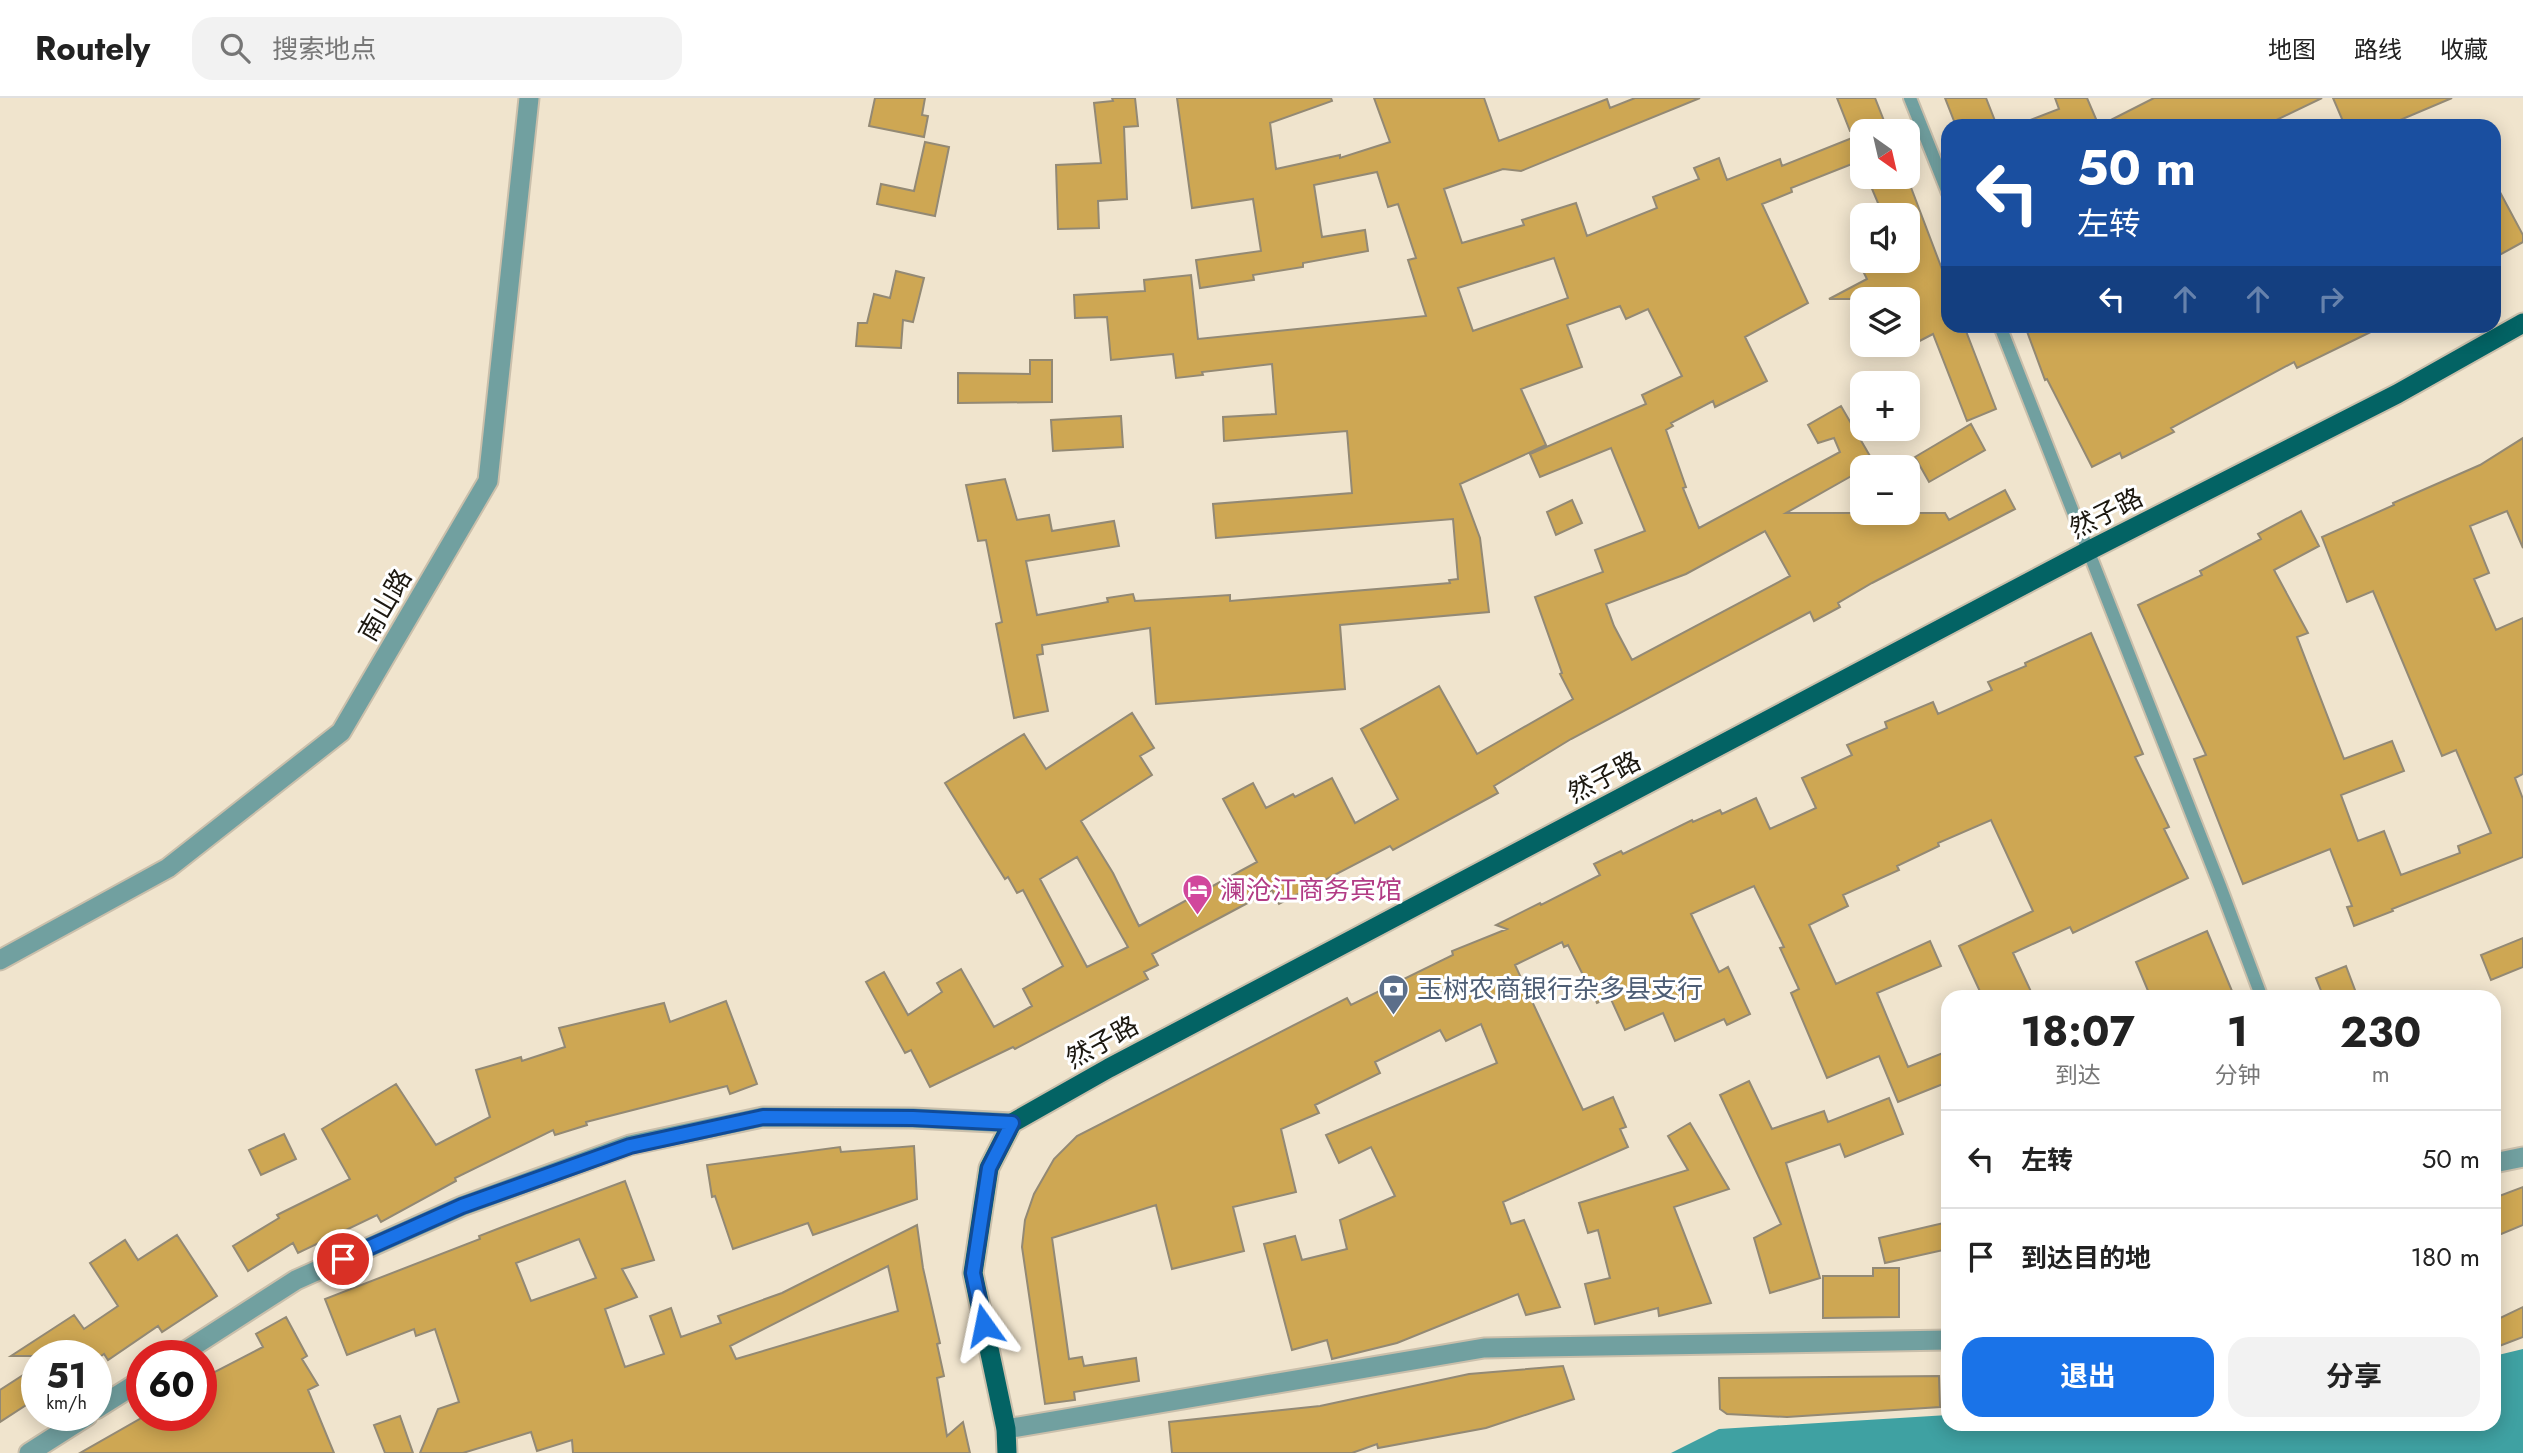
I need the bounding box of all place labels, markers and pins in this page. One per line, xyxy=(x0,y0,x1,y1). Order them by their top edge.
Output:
place label: 澜沧江商务宾馆 xyxy=(1220,871,1402,909)
hotel icon: 澜沧江商务宾馆 xyxy=(1180,873,1214,917)
place label: 玉树农商银行杂多县支行 xyxy=(1417,970,1703,1008)
bank icon: 玉树农商银行杂多县支行 xyxy=(1377,972,1411,1016)
pin xyxy=(313,1229,373,1289)

